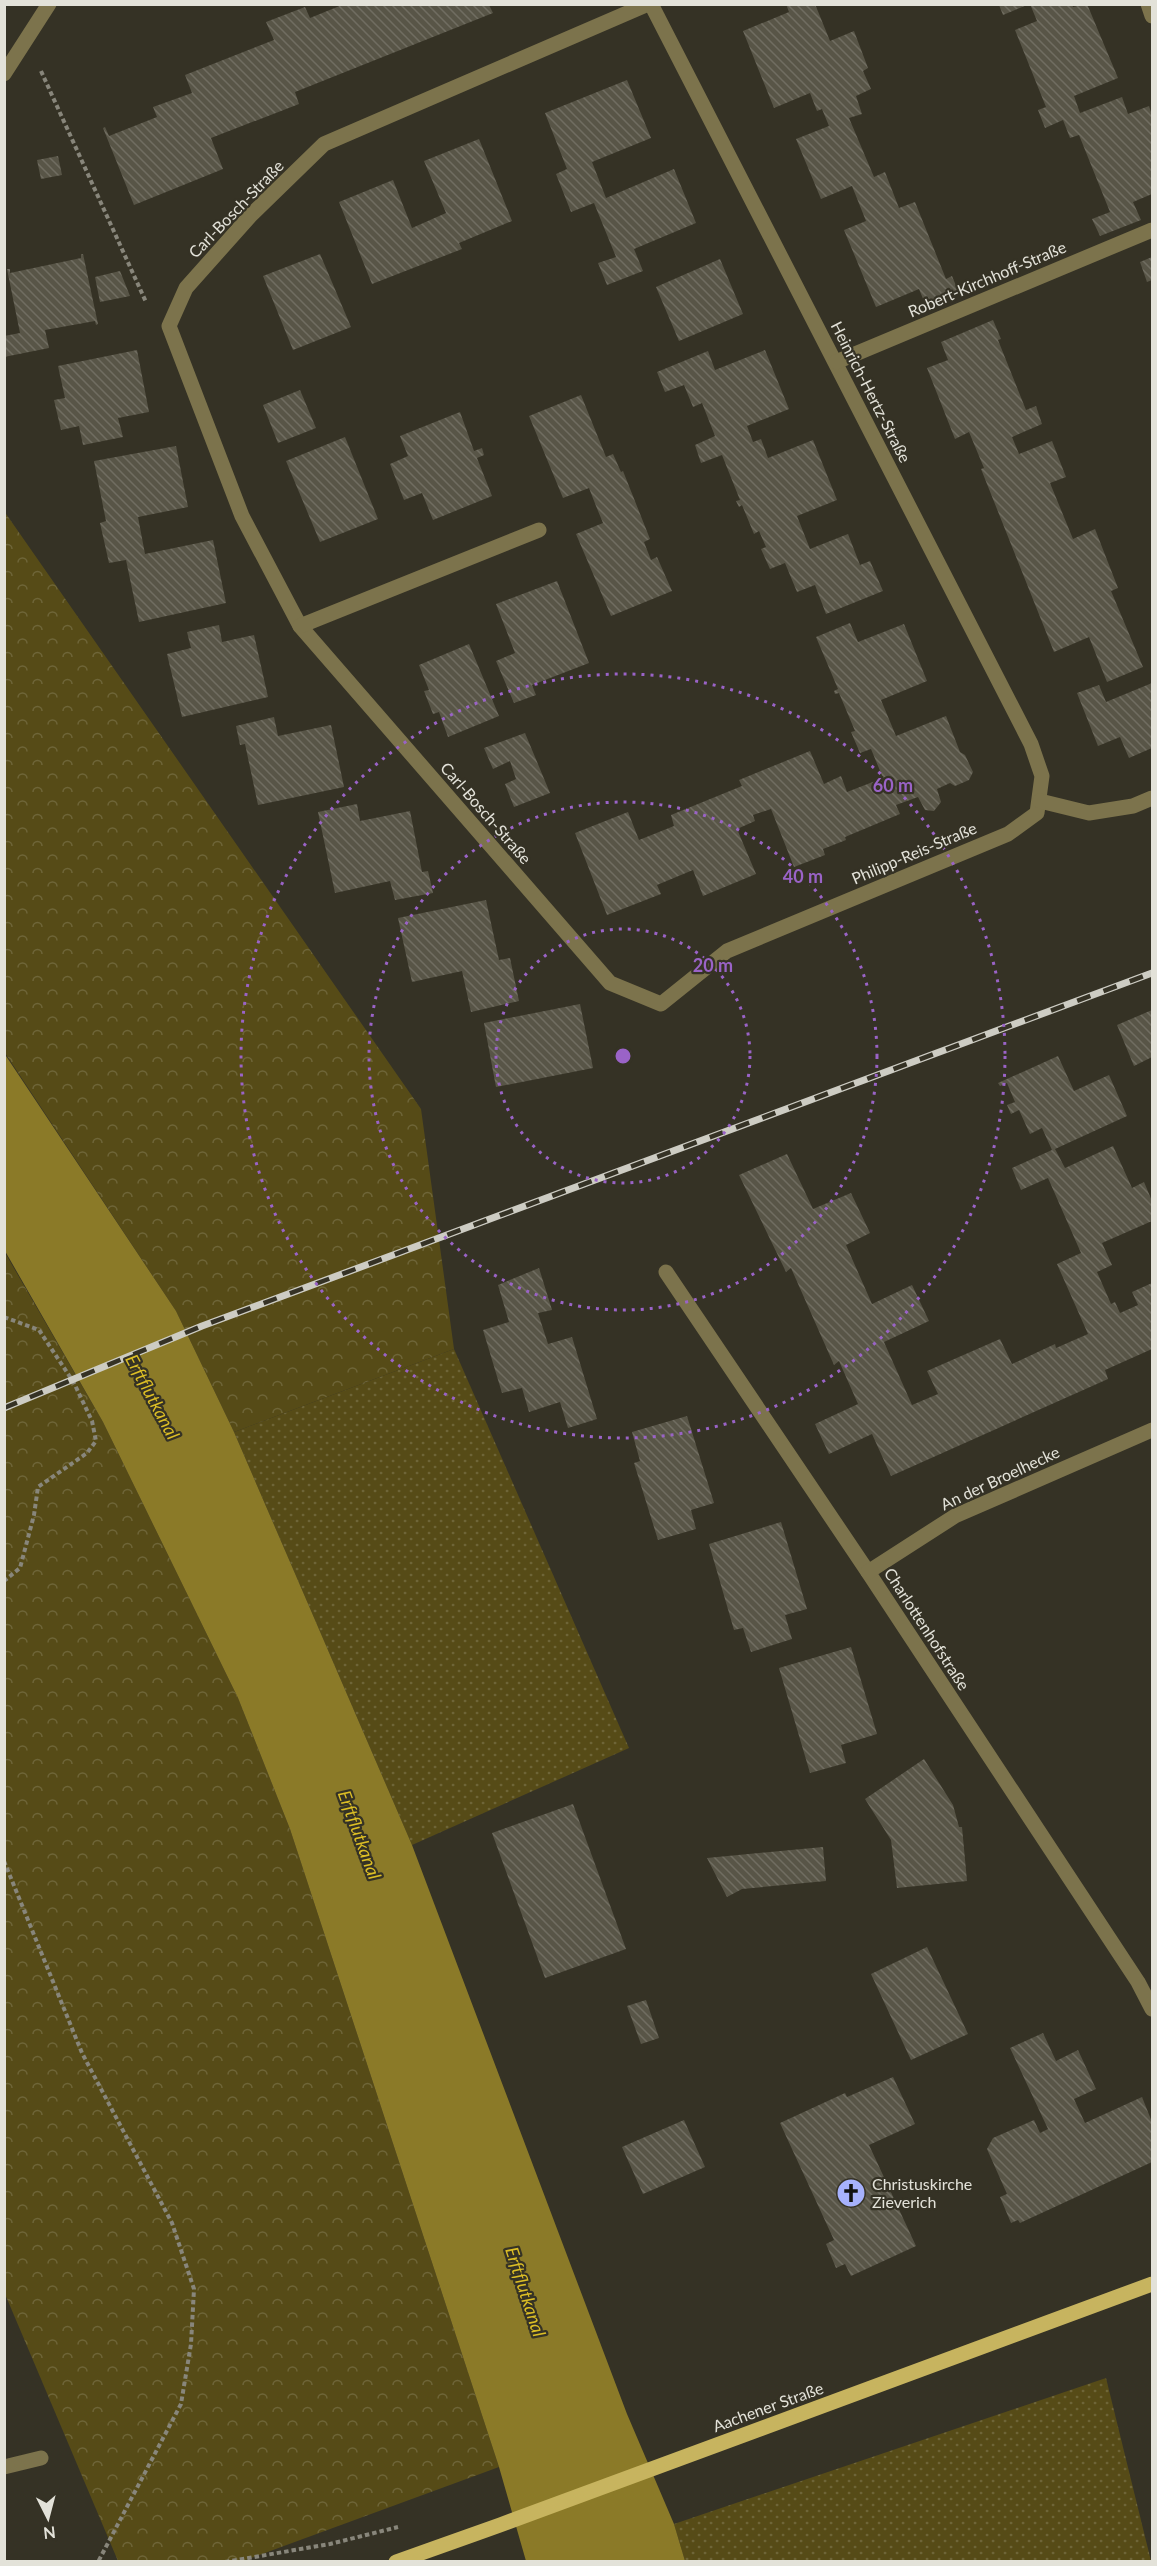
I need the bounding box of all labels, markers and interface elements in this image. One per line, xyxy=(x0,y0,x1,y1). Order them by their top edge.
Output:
street label: Carl-Bosch-Straße xyxy=(184,156,287,261)
street label: Robert-Kirchhoff-Straße xyxy=(905,237,1069,320)
street label: Heinrich-Hertz-Straße xyxy=(828,318,915,466)
street label: Carl-Bosch-Straße xyxy=(437,758,536,867)
text: 60 m xyxy=(873,774,913,796)
street label: Philipp-Reis-Straße xyxy=(848,818,979,887)
text: 40 m xyxy=(783,865,823,887)
text: 20 m xyxy=(693,954,733,976)
centre of rings xyxy=(613,1046,633,1066)
water label: Erftflutkanal xyxy=(121,1350,184,1443)
street label: An der Broelhecke xyxy=(937,1442,1062,1513)
street label: Charlottenhofstraße xyxy=(881,1564,974,1693)
water label: Erftflutkanal xyxy=(334,1787,386,1882)
place label: Christuskirche Zieverich xyxy=(872,2174,972,2211)
church icon: Christuskirche Zieverich xyxy=(835,2177,867,2209)
water label: Erftflutkanal xyxy=(501,2244,551,2339)
street label: Aachener Straße xyxy=(710,2378,826,2435)
north arrow xyxy=(18,2488,78,2548)
text: N xyxy=(42,2523,57,2544)

